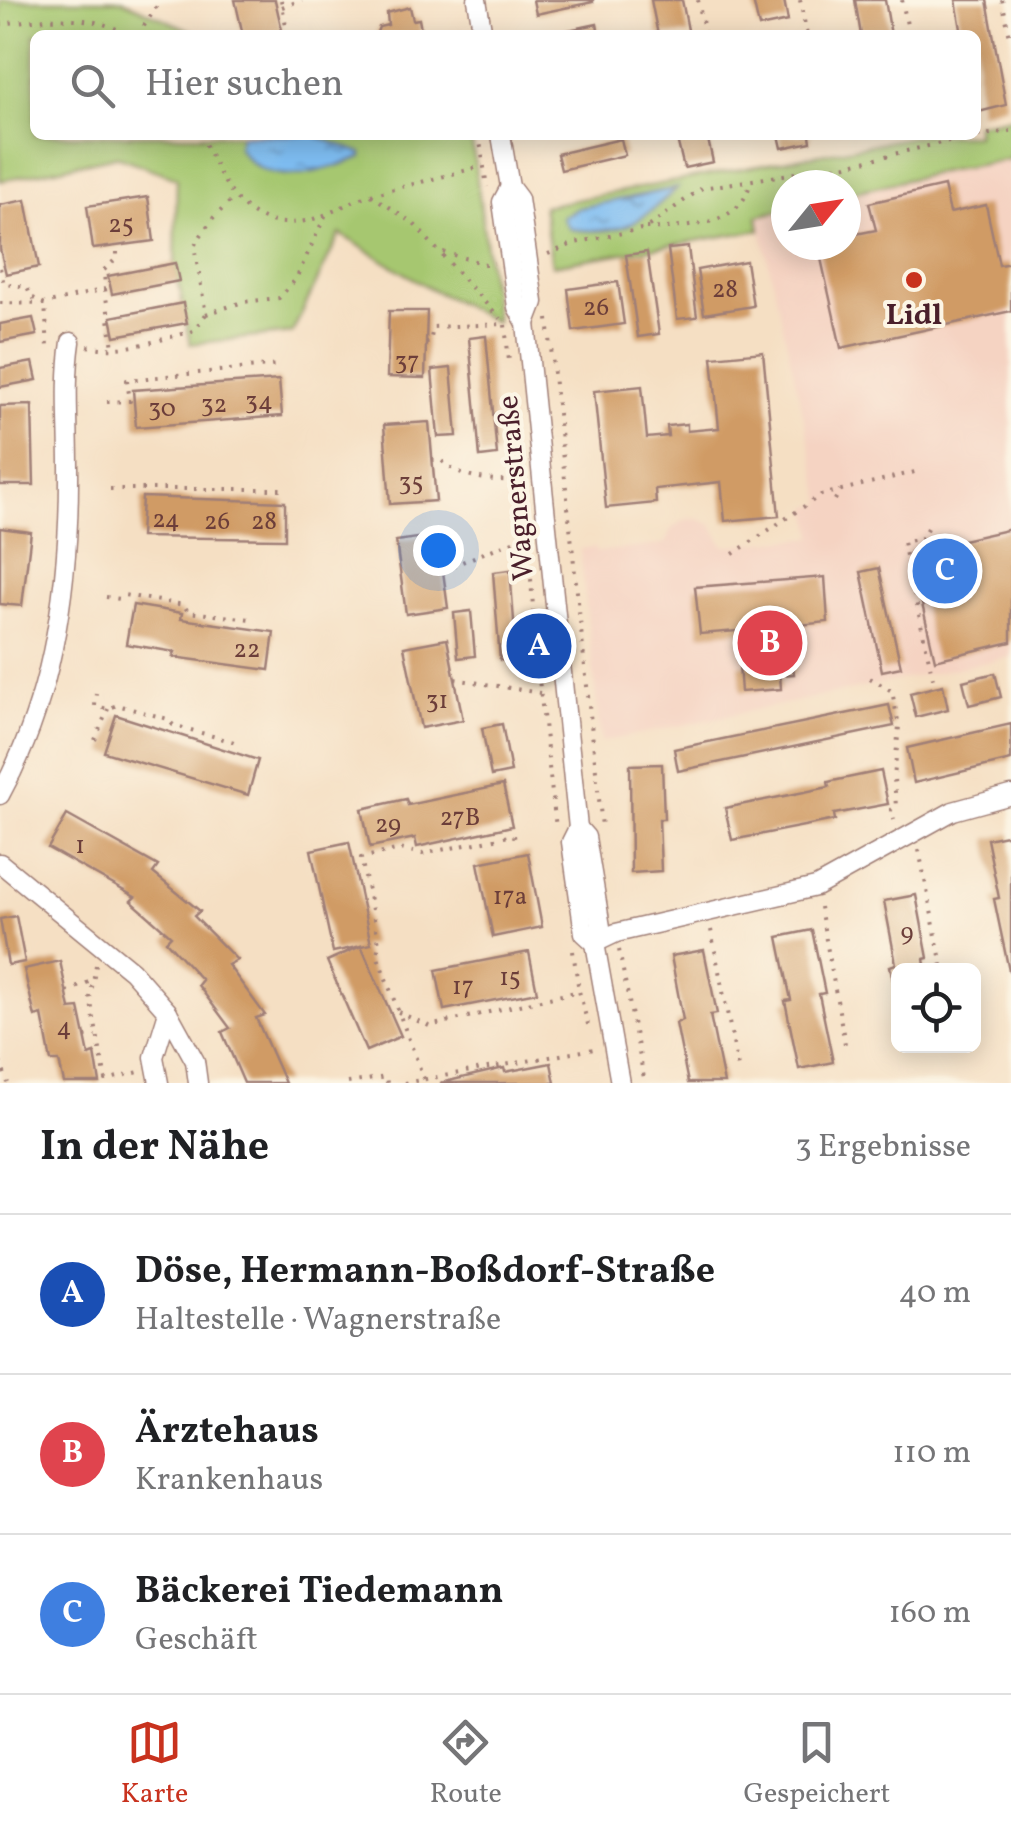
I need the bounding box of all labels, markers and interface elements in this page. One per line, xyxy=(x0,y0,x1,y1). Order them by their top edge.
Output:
search box xyxy=(30,30,981,140)
icon: search xyxy=(65,58,120,113)
text: Hier suchen xyxy=(145,59,344,112)
north arrow xyxy=(771,170,861,260)
house number: 25 xyxy=(108,208,134,243)
marker: Lidl xyxy=(903,269,925,291)
house number: 28 xyxy=(712,273,738,308)
house number: 26 xyxy=(583,291,609,326)
place label: Lidl xyxy=(886,295,942,337)
house number: 37 xyxy=(395,345,419,380)
house number: 34 xyxy=(245,385,273,420)
house number: 32 xyxy=(201,388,227,423)
house number: 30 xyxy=(148,392,176,427)
street label: Wagnerstraße xyxy=(488,393,546,582)
house number: 35 xyxy=(399,466,423,501)
house number: 24 xyxy=(152,503,180,538)
house number: 26 xyxy=(204,505,230,540)
house number: 28 xyxy=(251,505,277,540)
your location xyxy=(413,525,464,576)
pin: C xyxy=(912,534,978,608)
pin: B xyxy=(738,606,802,680)
pin: A xyxy=(506,608,572,684)
house number: 22 xyxy=(234,633,260,668)
house number: 31 xyxy=(426,684,448,719)
house number: 27B xyxy=(440,801,480,836)
house number: 29 xyxy=(375,808,401,843)
house number: 1 xyxy=(75,829,85,864)
house number: 17a xyxy=(493,880,527,915)
house number: 9 xyxy=(901,916,914,951)
house number: 15 xyxy=(499,961,521,996)
map controls xyxy=(891,963,981,1053)
button: locate xyxy=(891,963,981,1053)
house number: 17 xyxy=(452,970,474,1005)
house number: 4 xyxy=(57,1011,71,1046)
text: In der Nähe xyxy=(40,1119,269,1178)
text: 3 Ergebnisse xyxy=(795,1126,971,1170)
text: Döse, Hermann-Boßdorf-Straße xyxy=(135,1246,715,1299)
text: A xyxy=(61,1272,84,1316)
text: 40 m xyxy=(899,1272,971,1316)
text: Haltestelle · Wagnerstraße xyxy=(135,1299,501,1343)
text: Ärztehaus xyxy=(135,1406,319,1459)
text: B xyxy=(62,1432,83,1476)
text: 110 m xyxy=(892,1432,971,1476)
text: Krankenhaus xyxy=(135,1459,323,1503)
text: Bäckerei Tiedemann xyxy=(135,1566,504,1619)
text: C xyxy=(62,1592,83,1636)
text: 160 m xyxy=(888,1592,971,1636)
text: Geschäft xyxy=(135,1619,258,1663)
tab: Karte xyxy=(121,1715,188,1814)
tab: Route xyxy=(430,1715,502,1814)
tab: Gespeichert xyxy=(743,1715,890,1814)

